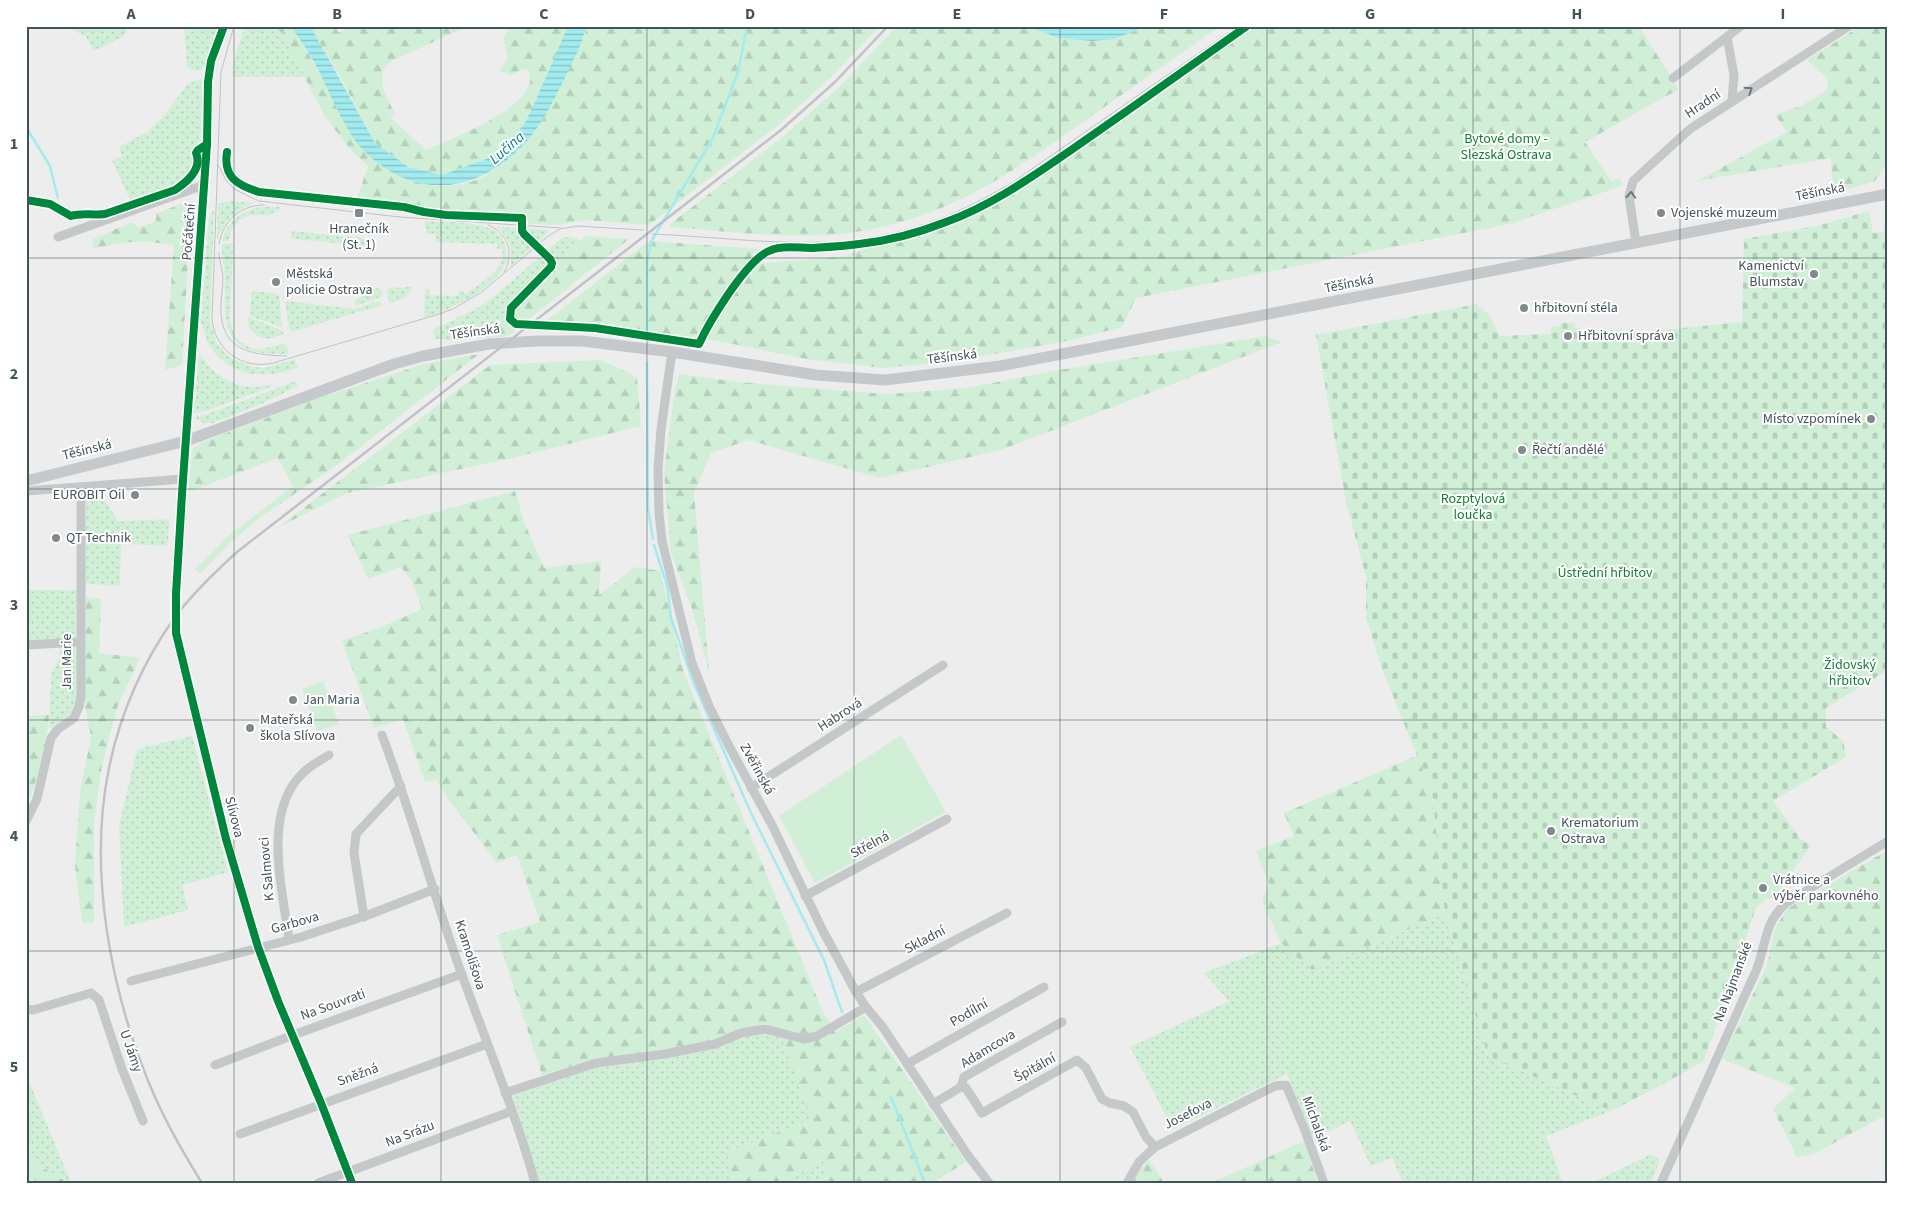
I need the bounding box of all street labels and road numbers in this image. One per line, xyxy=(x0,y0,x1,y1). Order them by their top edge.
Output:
street label: Hradní xyxy=(1681,84,1725,123)
street label: Těšínská xyxy=(1793,177,1847,207)
street label: Počáteční xyxy=(177,202,201,261)
street label: Těšínská xyxy=(1322,269,1376,299)
street label: Těšínská xyxy=(449,319,501,345)
street label: Těšínská xyxy=(926,344,978,370)
street label: Těšínská xyxy=(60,434,114,466)
street label: Jan Marie xyxy=(57,634,77,690)
street label: Habrová xyxy=(814,693,866,737)
street label: Zvěřinská xyxy=(735,739,779,799)
street label: Slívova xyxy=(219,794,249,840)
street label: Střelná xyxy=(847,826,893,864)
street label: K Salmovci xyxy=(254,836,280,902)
street label: Garbova xyxy=(269,907,321,939)
street label: Kramolišova xyxy=(449,917,491,993)
street label: Skladní xyxy=(901,921,950,959)
street label: Na Najmanské xyxy=(1709,939,1757,1025)
street label: Na Souvrati xyxy=(298,984,368,1026)
street label: Podílní xyxy=(946,994,992,1032)
street label: Adamcova xyxy=(957,1025,1019,1073)
street label: U Jámy xyxy=(114,1027,148,1075)
street label: Špitální xyxy=(1011,1048,1060,1088)
street label: Sněžná xyxy=(334,1058,382,1092)
street label: Josefova xyxy=(1160,1093,1216,1135)
street label: Michalská xyxy=(1297,1093,1335,1155)
street label: Na Srázu xyxy=(382,1115,438,1153)

